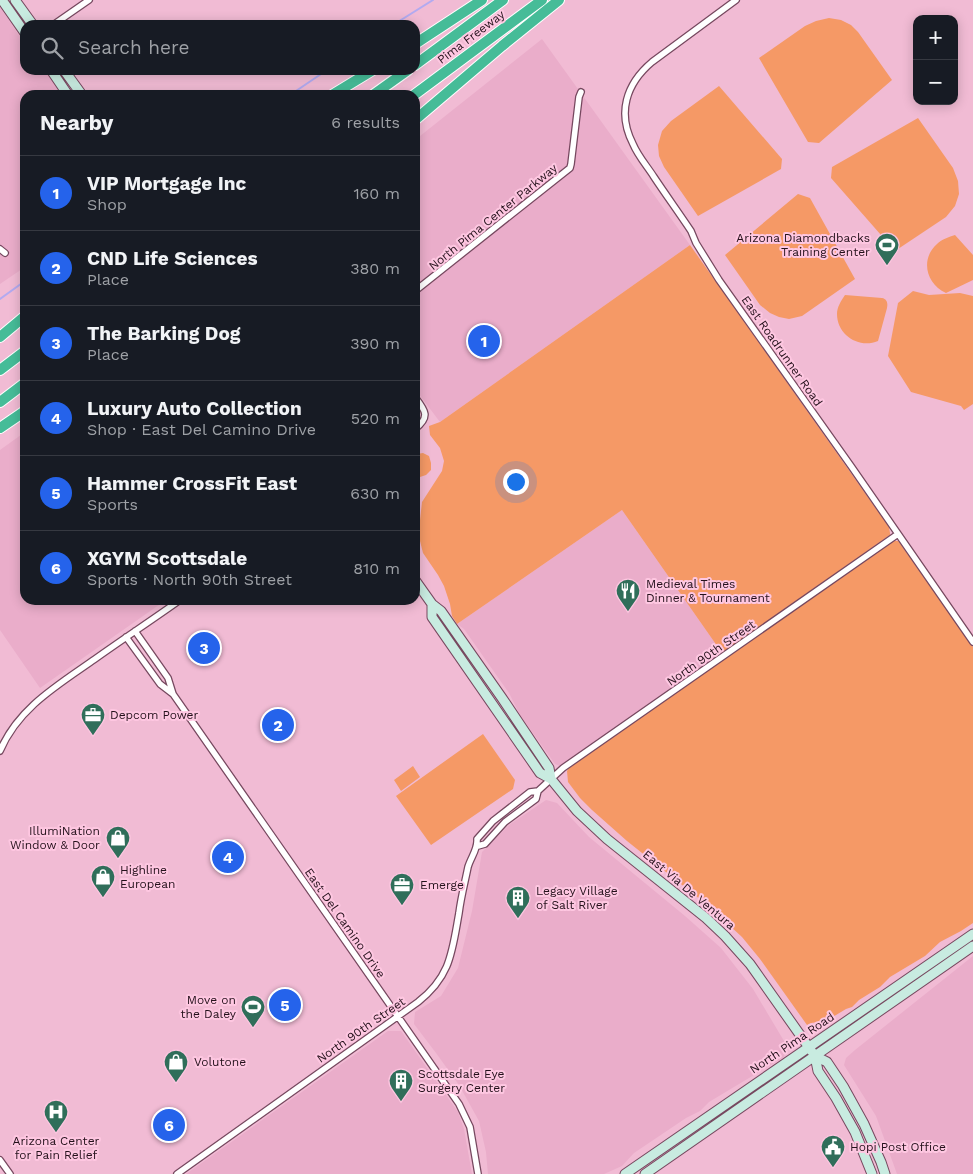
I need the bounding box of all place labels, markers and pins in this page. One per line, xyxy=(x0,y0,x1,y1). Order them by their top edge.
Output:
place label: Arizona Diamondbacks Training Center xyxy=(736,231,870,259)
sports icon: Arizona Diamondbacks Training Center xyxy=(874,232,900,266)
pin: 1 xyxy=(468,322,500,360)
place label: Medieval Times Dinner & Tournament xyxy=(646,577,770,605)
restaurant icon: Medieval Times Dinner & Tournament xyxy=(615,578,641,612)
pin: 3 xyxy=(188,629,220,667)
office icon: Depcom Power xyxy=(80,702,106,736)
pin: 2 xyxy=(262,706,294,744)
place label: Depcom Power xyxy=(110,708,199,722)
place label: IllumiNation Window & Door xyxy=(10,824,100,852)
shop icon: IllumiNation Window & Door xyxy=(105,825,131,859)
pin: 4 xyxy=(212,838,244,876)
place label: Highline European xyxy=(120,863,175,891)
shop icon: Highline European xyxy=(90,864,116,898)
office icon: Emerge xyxy=(389,872,415,906)
place label: Emerge xyxy=(420,878,464,892)
place label: Legacy Village of Salt River xyxy=(536,884,618,912)
building icon: Legacy Village of Salt River xyxy=(505,885,531,919)
pin: 5 xyxy=(269,986,301,1024)
place label: Move on the Daley xyxy=(181,993,237,1021)
sports icon: Move on the Daley xyxy=(240,994,266,1028)
shop icon: Volutone xyxy=(163,1049,189,1083)
place label: Volutone xyxy=(194,1055,246,1069)
place label: Scottsdale Eye Surgery Center xyxy=(418,1067,505,1095)
building icon: Scottsdale Eye Surgery Center xyxy=(388,1068,414,1102)
hospital icon: Arizona Center for Pain Relief xyxy=(43,1099,69,1133)
pin: 6 xyxy=(153,1106,185,1144)
place label: Arizona Center for Pain Relief xyxy=(13,1134,100,1162)
public building icon: Hopi Post Office xyxy=(820,1134,846,1168)
place label: Hopi Post Office xyxy=(850,1140,946,1154)

